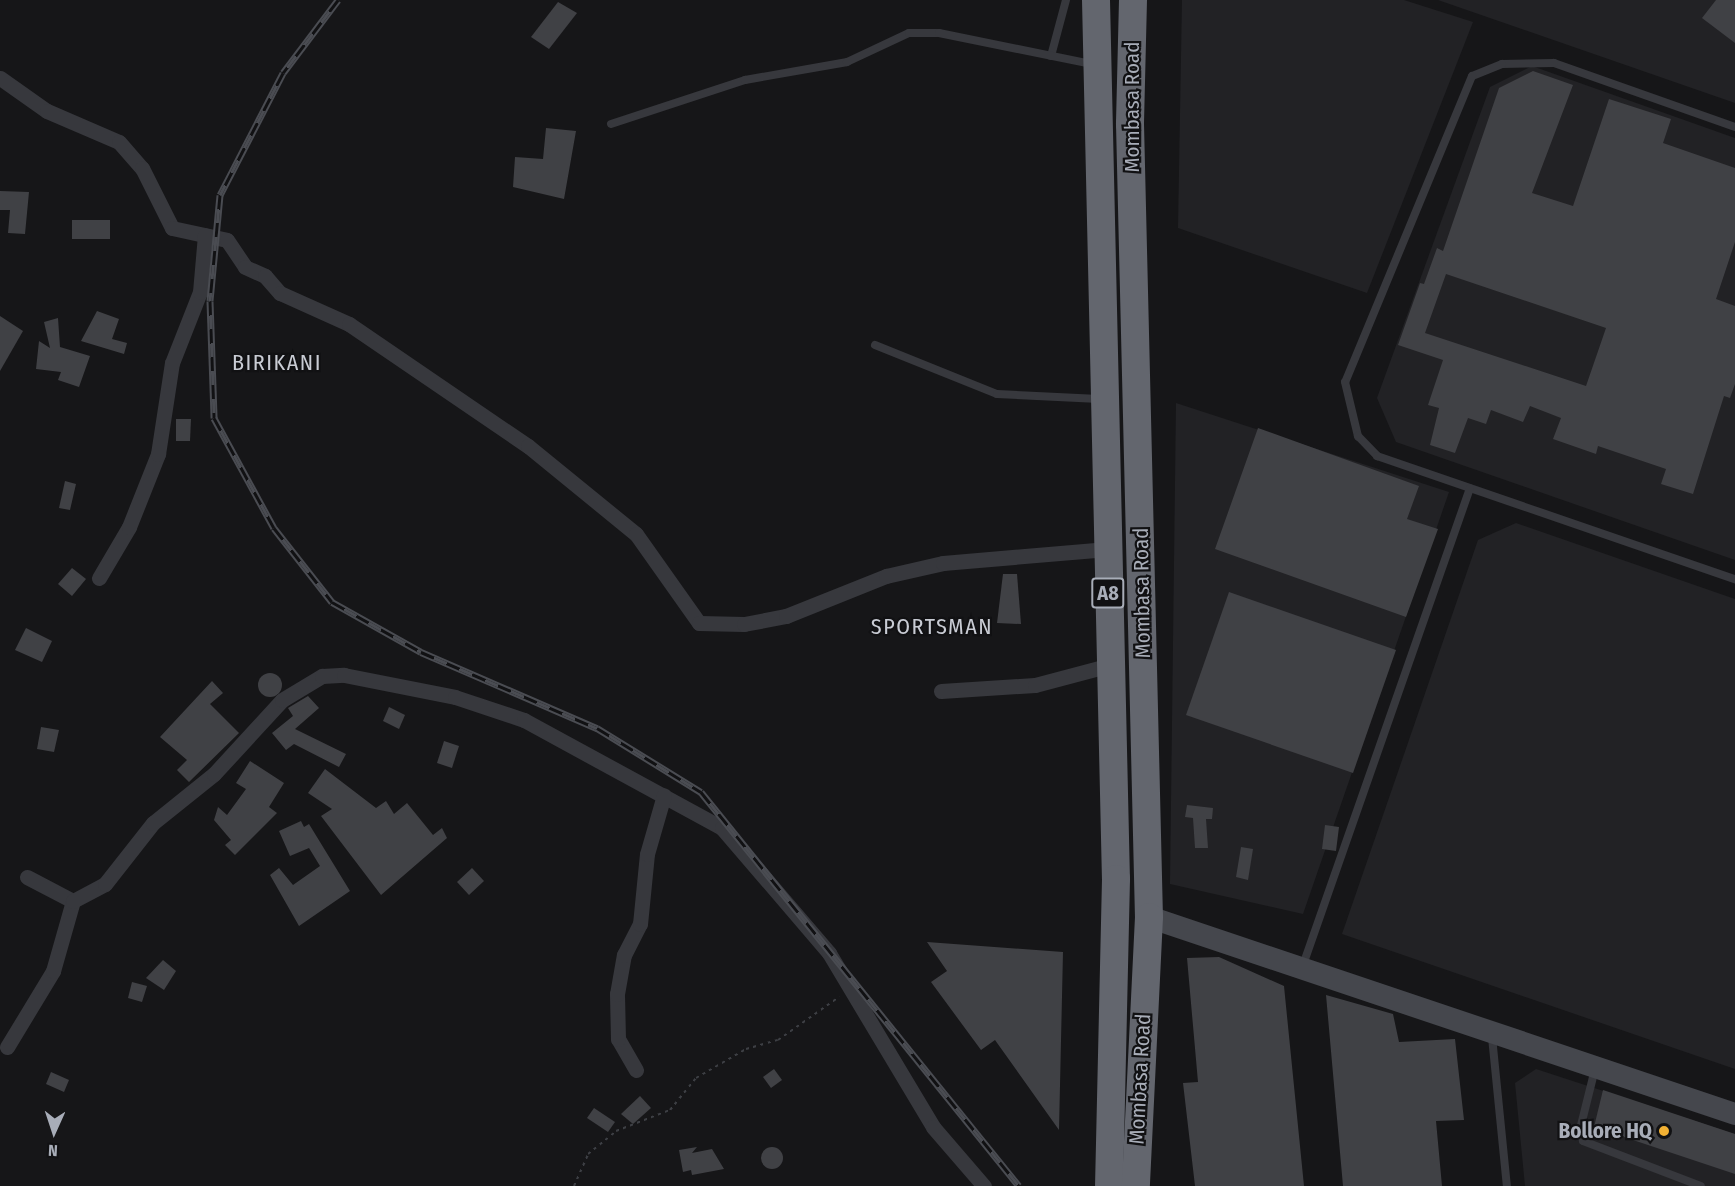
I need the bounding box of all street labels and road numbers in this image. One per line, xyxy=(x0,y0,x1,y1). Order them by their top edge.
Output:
street label: Mombasa Road xyxy=(1119,42,1145,172)
street label: Mombasa Road xyxy=(1128,527,1156,659)
road number: A8 xyxy=(1090,576,1126,610)
street label: Mombasa Road xyxy=(1124,1013,1156,1145)

